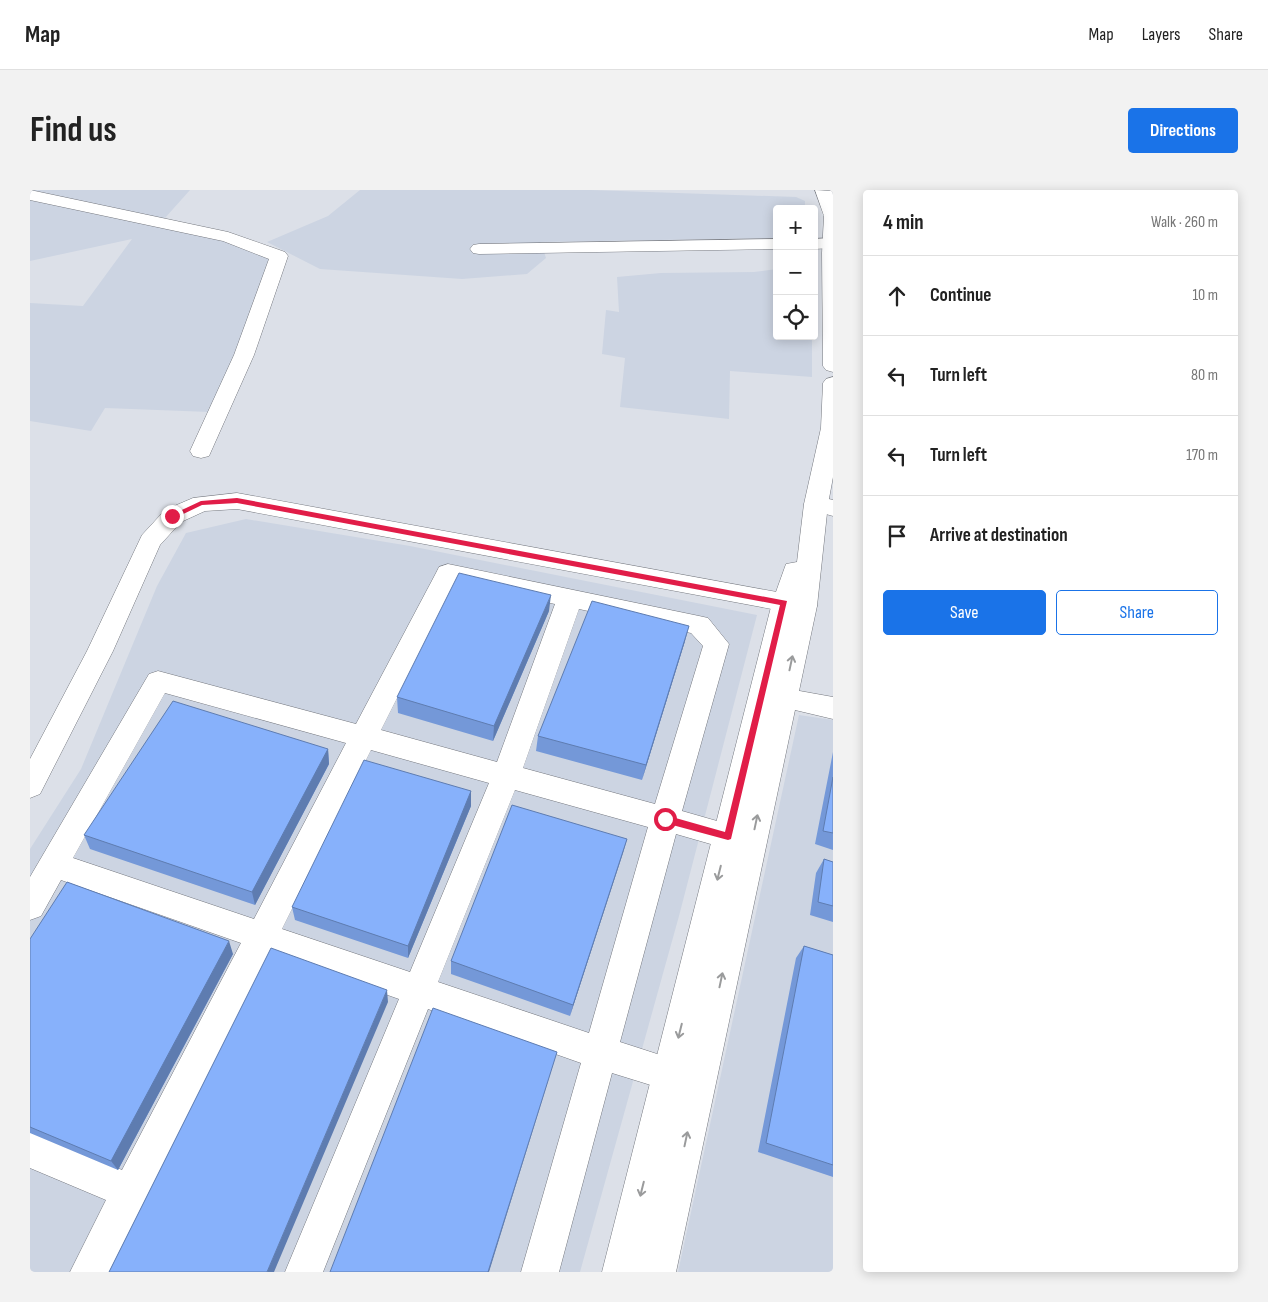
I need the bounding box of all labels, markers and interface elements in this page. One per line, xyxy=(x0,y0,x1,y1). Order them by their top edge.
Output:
text: Map xyxy=(25,20,60,49)
text: Map xyxy=(1089,24,1114,45)
text: Layers xyxy=(1142,24,1181,45)
text: Share xyxy=(1209,24,1243,45)
button: Directions xyxy=(1128,108,1238,153)
text: Find us xyxy=(30,109,117,152)
map controls xyxy=(773,205,818,340)
button: + xyxy=(773,205,818,250)
text: 4 min xyxy=(883,210,924,235)
text: Walk · 260 m xyxy=(1151,213,1218,232)
button: − xyxy=(773,250,818,295)
icon: ahead xyxy=(883,282,911,310)
text: Continue xyxy=(930,284,991,307)
text: 10 m xyxy=(1192,286,1218,305)
button: locate xyxy=(773,295,818,340)
icon: left xyxy=(883,362,911,390)
text: Turn left xyxy=(930,364,987,387)
text: 80 m xyxy=(1191,366,1218,385)
icon: left xyxy=(883,442,911,470)
text: Turn left xyxy=(930,444,987,467)
text: 170 m xyxy=(1186,446,1218,465)
route end xyxy=(161,505,184,528)
icon: arrive xyxy=(883,522,911,550)
text: Arrive at destination xyxy=(930,524,1068,547)
button: Save xyxy=(883,590,1046,635)
button: Share xyxy=(1056,590,1218,635)
one-way arrow xyxy=(787,655,796,671)
route start xyxy=(654,808,677,831)
one-way arrow xyxy=(752,814,761,830)
one-way arrow xyxy=(714,864,723,880)
one-way arrow xyxy=(717,973,726,989)
one-way arrow xyxy=(675,1022,684,1038)
one-way arrow xyxy=(682,1131,691,1147)
one-way arrow xyxy=(637,1180,646,1196)

